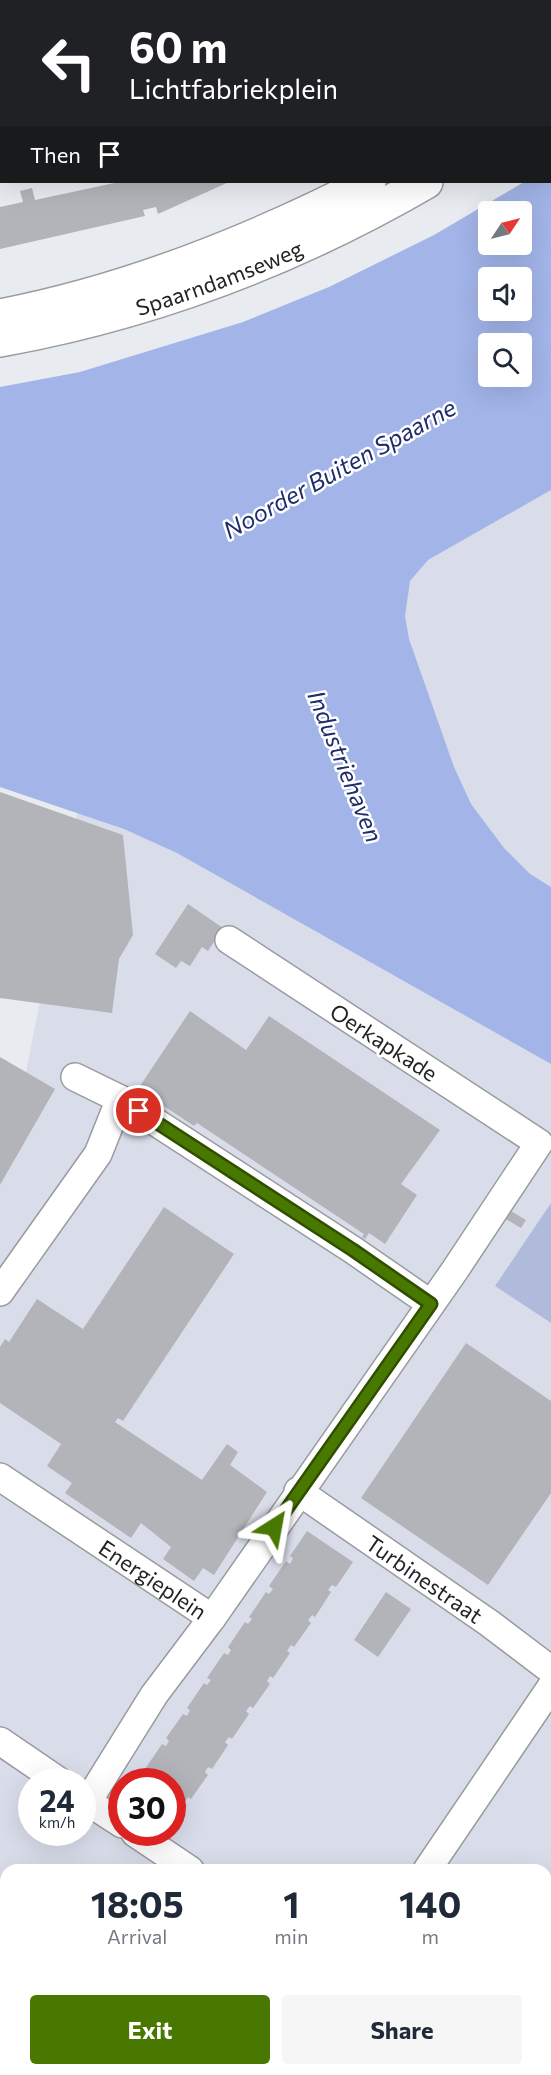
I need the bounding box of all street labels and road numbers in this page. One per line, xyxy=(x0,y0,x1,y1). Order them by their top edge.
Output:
street label: Spaarndamseweg xyxy=(132,234,306,320)
street label: Oerkapkade xyxy=(325,997,443,1087)
street label: Turbinestraat xyxy=(361,1529,488,1628)
street label: Energieplein xyxy=(94,1533,212,1624)

